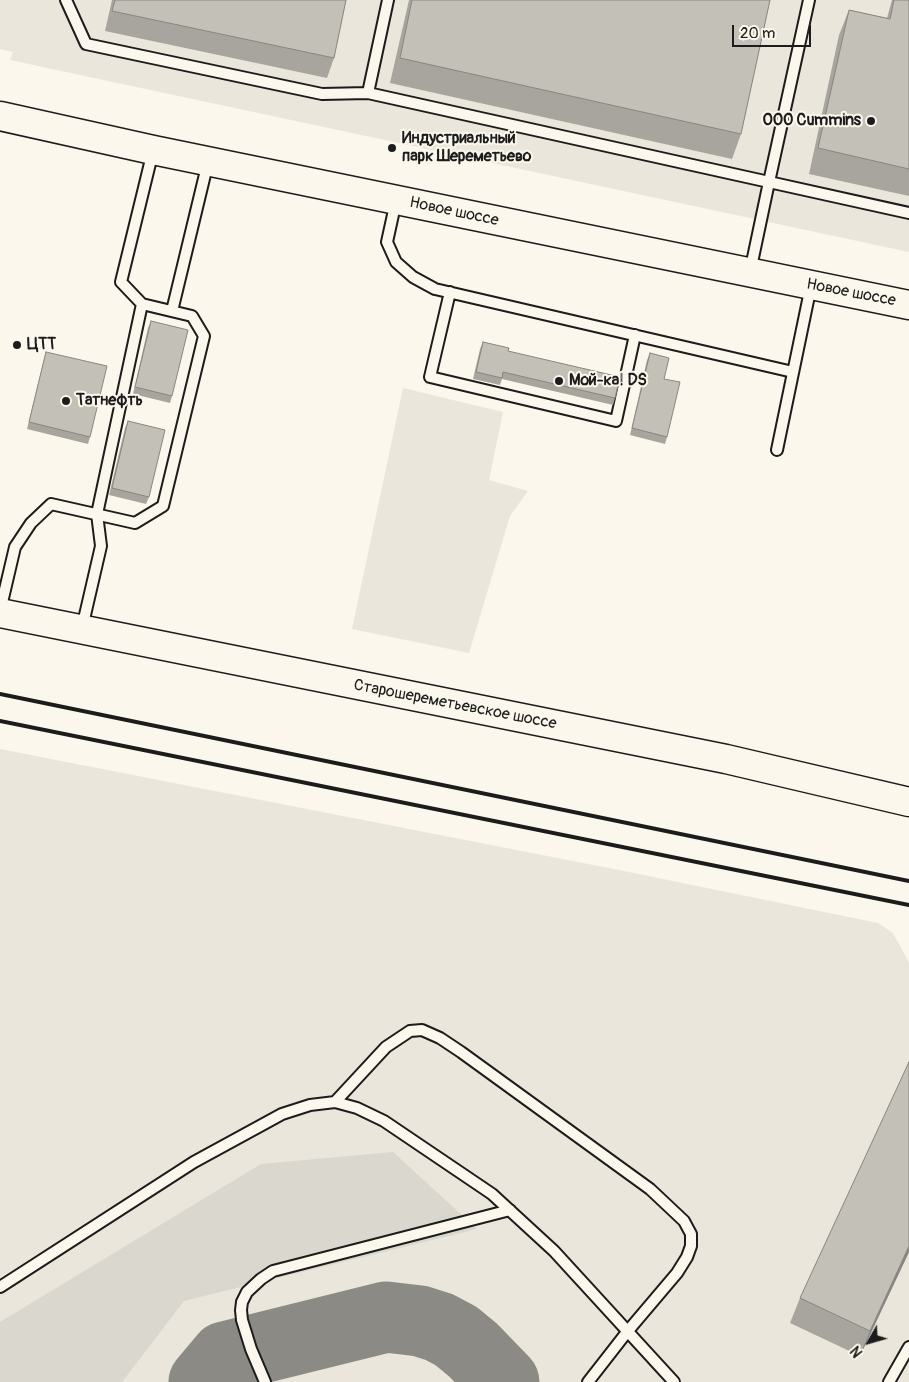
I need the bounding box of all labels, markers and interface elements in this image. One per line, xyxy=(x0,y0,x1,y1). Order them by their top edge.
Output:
scale bar xyxy=(734,15,813,47)
text: 20 m xyxy=(740,24,775,43)
place label: OOO Cummins xyxy=(763,111,861,131)
marker: OOO Cummins xyxy=(865,115,877,127)
place label: Индустриальный парк Шереметьево xyxy=(402,129,531,167)
marker: Индустриальный парк Шереметьево xyxy=(386,142,398,154)
street label: Новое шоссе xyxy=(408,193,500,231)
street label: Новое шоссе xyxy=(805,275,897,311)
place label: ЦТТ xyxy=(27,335,56,355)
marker: ЦТТ xyxy=(11,339,23,351)
place label: Мой-ка! DS xyxy=(569,371,647,391)
marker: Мой-ка! DS xyxy=(553,375,565,387)
place label: Татнефть xyxy=(76,391,143,411)
marker: Татнефть xyxy=(60,395,72,407)
street label: Старошереметьевское шоссе xyxy=(352,676,558,734)
north arrow xyxy=(844,1317,894,1367)
text: N xyxy=(847,1343,866,1361)

